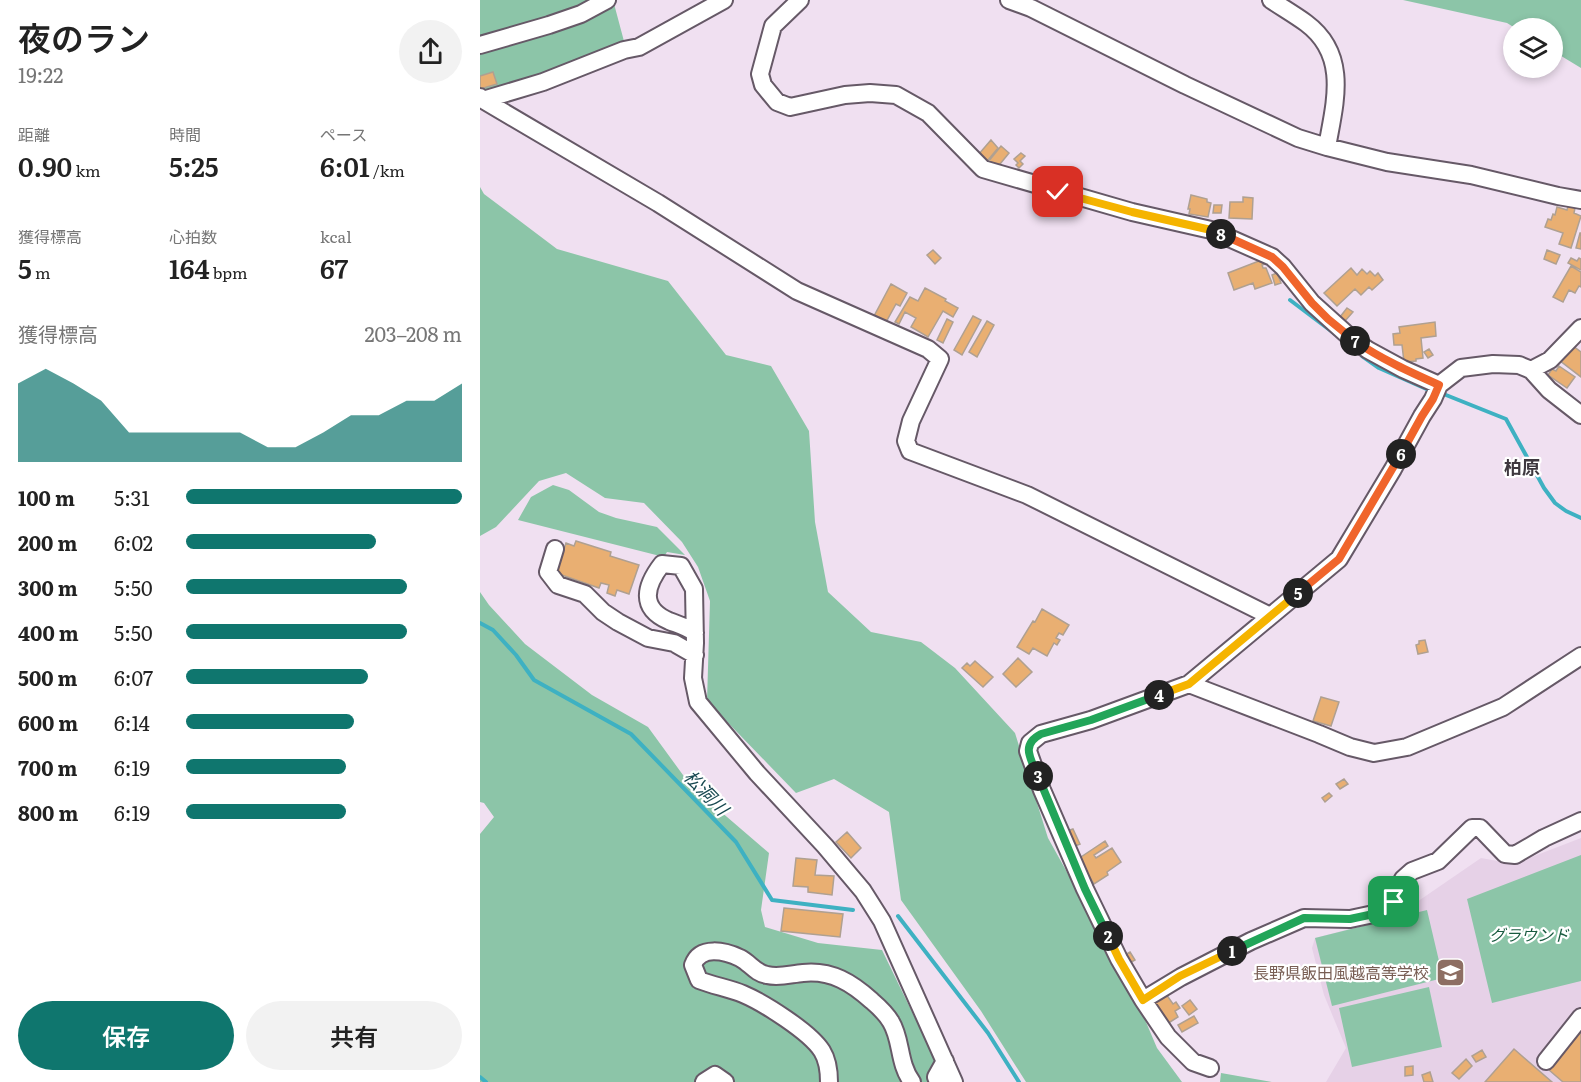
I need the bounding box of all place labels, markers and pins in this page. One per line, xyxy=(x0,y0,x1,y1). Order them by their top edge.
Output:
pin xyxy=(1032,166,1083,217)
pin: 8 xyxy=(1206,219,1236,249)
pin: 7 xyxy=(1340,326,1370,356)
pin: 6 xyxy=(1386,439,1416,469)
pin: 5 xyxy=(1283,578,1313,608)
pin: 4 xyxy=(1144,680,1174,710)
pin: 3 xyxy=(1023,761,1053,791)
pin xyxy=(1368,876,1419,927)
pin: 2 xyxy=(1093,921,1123,951)
pin: 1 xyxy=(1217,936,1247,966)
school or university icon: 長野県飯田風越高等学校 xyxy=(1434,956,1466,988)
place label: 長野県飯田風越高等学校 xyxy=(1253,960,1429,984)

